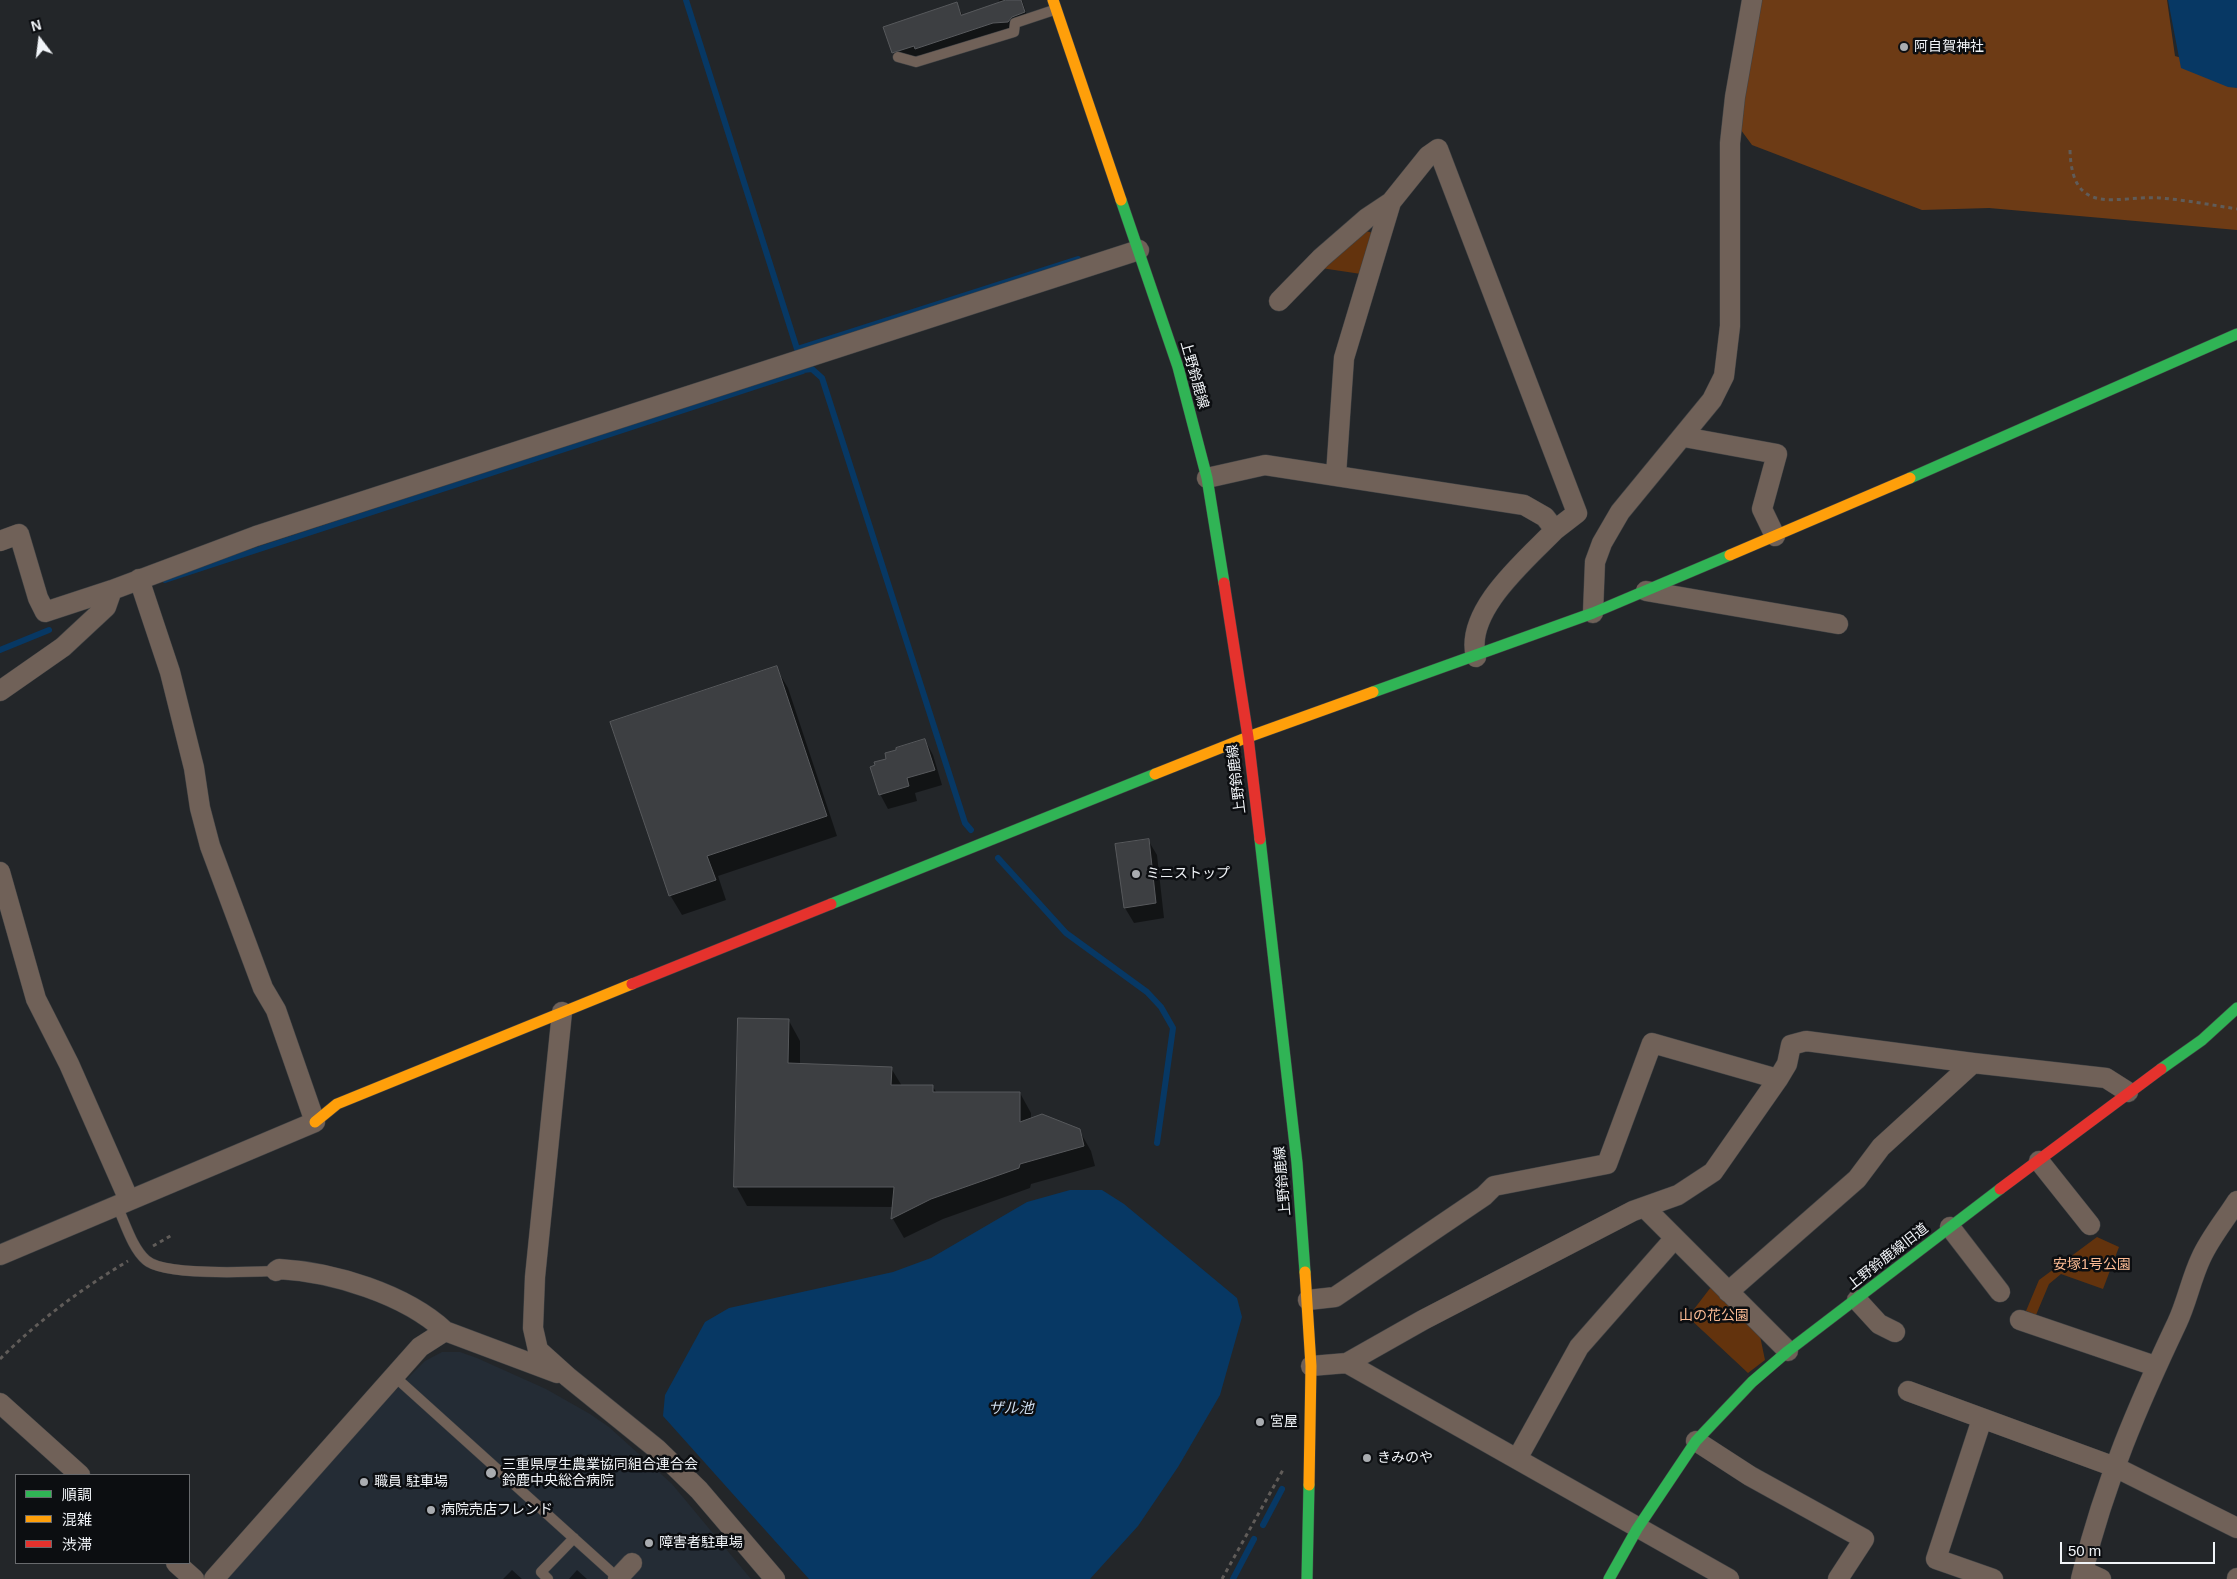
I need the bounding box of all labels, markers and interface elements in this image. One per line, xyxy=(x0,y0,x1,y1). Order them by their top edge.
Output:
north arrow xyxy=(15,15,65,65)
text: N xyxy=(29,16,43,35)
place label: 阿自賀神社 xyxy=(1914,39,1984,55)
marker: 阿自賀神社 xyxy=(1898,41,1910,53)
street label: 上野鈴鹿線 xyxy=(1176,339,1212,411)
street label: 上野鈴鹿線 xyxy=(1224,743,1250,815)
place label: ミニストップ xyxy=(1146,866,1230,882)
marker: ミニストップ xyxy=(1130,868,1142,880)
street label: 上野鈴鹿線 xyxy=(1272,1145,1294,1217)
street label: 上野鈴鹿線旧道 xyxy=(1844,1220,1932,1294)
park label: 安塚1号公園 xyxy=(2053,1257,2131,1273)
park label: 山の花公園 xyxy=(1679,1308,1749,1324)
water label: ザル池 xyxy=(989,1400,1033,1418)
place label: 宮屋 xyxy=(1270,1414,1298,1430)
marker: 宮屋 xyxy=(1254,1416,1266,1428)
place label: きみのや xyxy=(1377,1450,1433,1466)
marker: きみのや xyxy=(1361,1452,1373,1464)
place label: 三重県厚生農業協同組合連合会 鈴鹿中央総合病院 xyxy=(502,1457,698,1490)
marker: 三重県厚生農業協同組合連合会 鈴鹿中央総合病院 xyxy=(484,1466,498,1480)
legend xyxy=(15,1474,190,1564)
place label: 職員 駐車場 xyxy=(374,1474,448,1490)
marker: 職員 駐車場 xyxy=(358,1476,370,1488)
text: 順調 xyxy=(62,1486,92,1503)
place label: 病院売店フレンド xyxy=(441,1502,553,1518)
marker: 病院売店フレンド xyxy=(425,1504,437,1516)
text: 混雑 xyxy=(62,1511,92,1528)
scale bar xyxy=(2062,1532,2217,1564)
place label: 障害者駐車場 xyxy=(659,1535,743,1551)
text: 渋滞 xyxy=(62,1536,92,1553)
marker: 障害者駐車場 xyxy=(643,1537,655,1549)
text: 50 m xyxy=(2068,1542,2101,1559)

